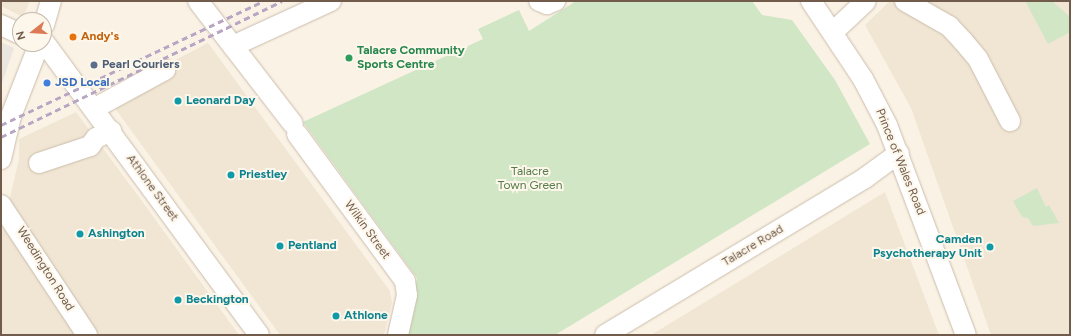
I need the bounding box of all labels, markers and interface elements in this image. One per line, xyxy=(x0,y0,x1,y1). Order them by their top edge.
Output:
north arrow xyxy=(12,12,52,52)
text: N xyxy=(14,29,28,41)
place label: Andy's xyxy=(81,30,119,44)
marker: Andy's xyxy=(68,32,78,42)
place label: Talacre Community Sports Centre xyxy=(357,44,465,72)
marker: Talacre Community Sports Centre xyxy=(344,53,354,63)
place label: Pearl Couriers xyxy=(102,58,179,72)
marker: Pearl Couriers xyxy=(89,60,99,70)
place label: JSD Local xyxy=(55,76,109,90)
marker: JSD Local xyxy=(42,78,52,88)
place label: Leonard Day xyxy=(186,94,255,108)
marker: Leonard Day xyxy=(173,96,183,106)
street label: Prince of Wales Road xyxy=(872,107,928,217)
street label: Athlone Street xyxy=(123,152,181,224)
park label: Talacre Town Green xyxy=(498,165,562,193)
place label: Priestley xyxy=(239,168,287,182)
marker: Priestley xyxy=(226,170,236,180)
street label: Wilkin Street xyxy=(341,198,393,262)
street label: Talacre Road xyxy=(720,222,786,270)
street label: Weedington Road xyxy=(13,224,77,314)
place label: Ashington xyxy=(88,227,145,241)
marker: Ashington xyxy=(75,229,85,239)
place label: Camden Psychotherapy Unit xyxy=(873,233,982,261)
place label: Pentland xyxy=(288,239,337,253)
marker: Pentland xyxy=(275,241,285,251)
marker: Camden Psychotherapy Unit xyxy=(985,242,995,252)
place label: Beckington xyxy=(186,293,249,307)
marker: Beckington xyxy=(173,295,183,305)
place label: Athlone xyxy=(344,309,388,323)
marker: Athlone xyxy=(331,311,341,321)

